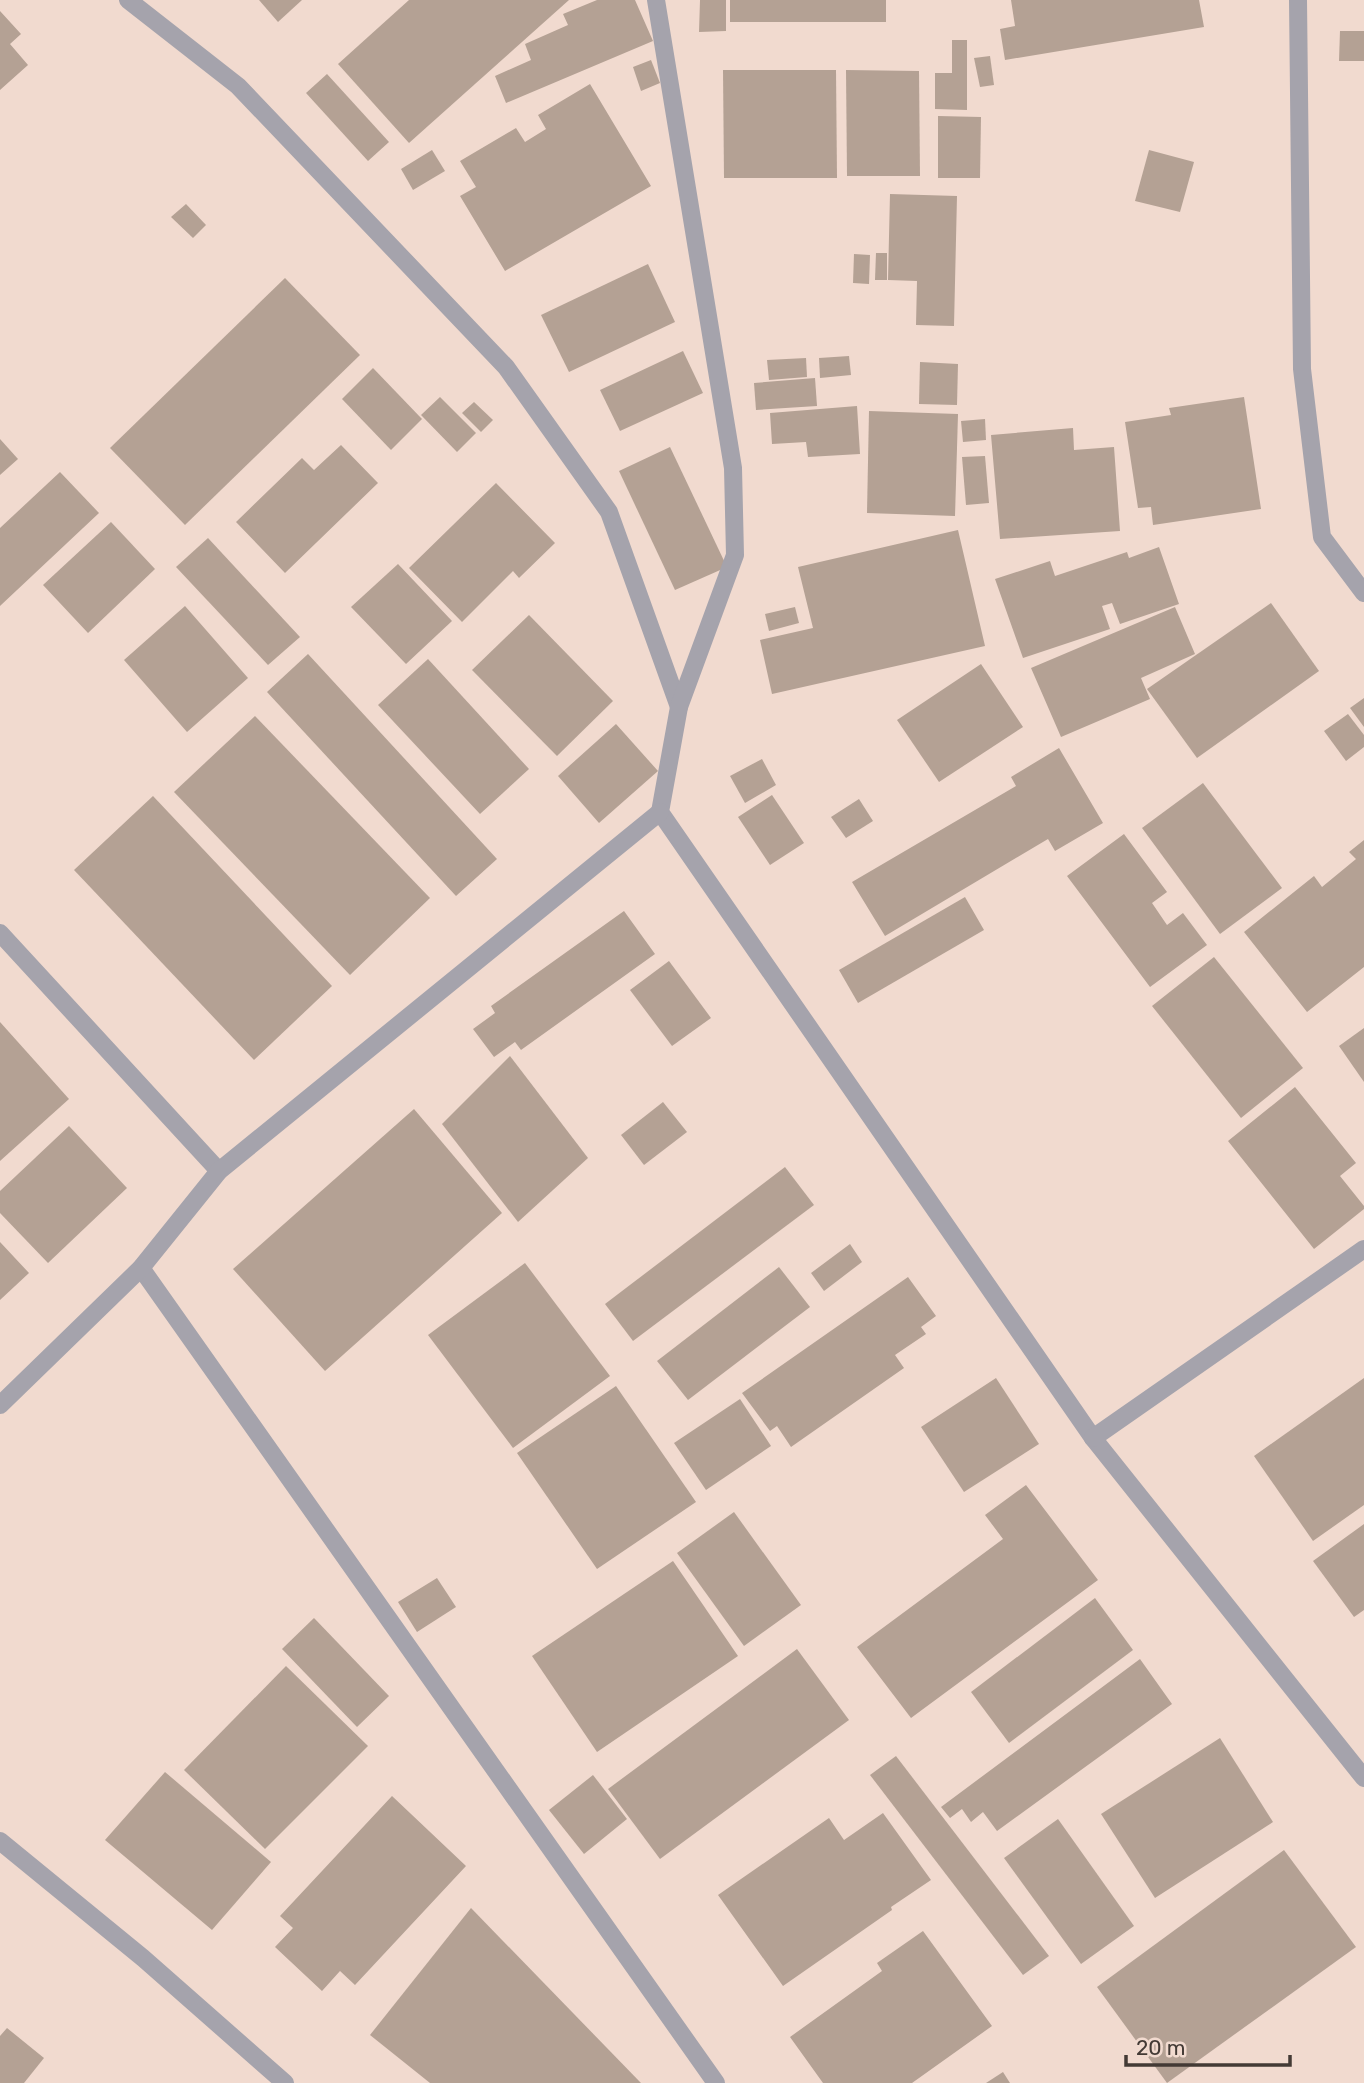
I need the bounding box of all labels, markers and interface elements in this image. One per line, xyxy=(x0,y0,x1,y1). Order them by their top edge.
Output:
scale bar xyxy=(1126,2024,1290,2068)
text: 20 m xyxy=(1136,2035,1185,2060)

